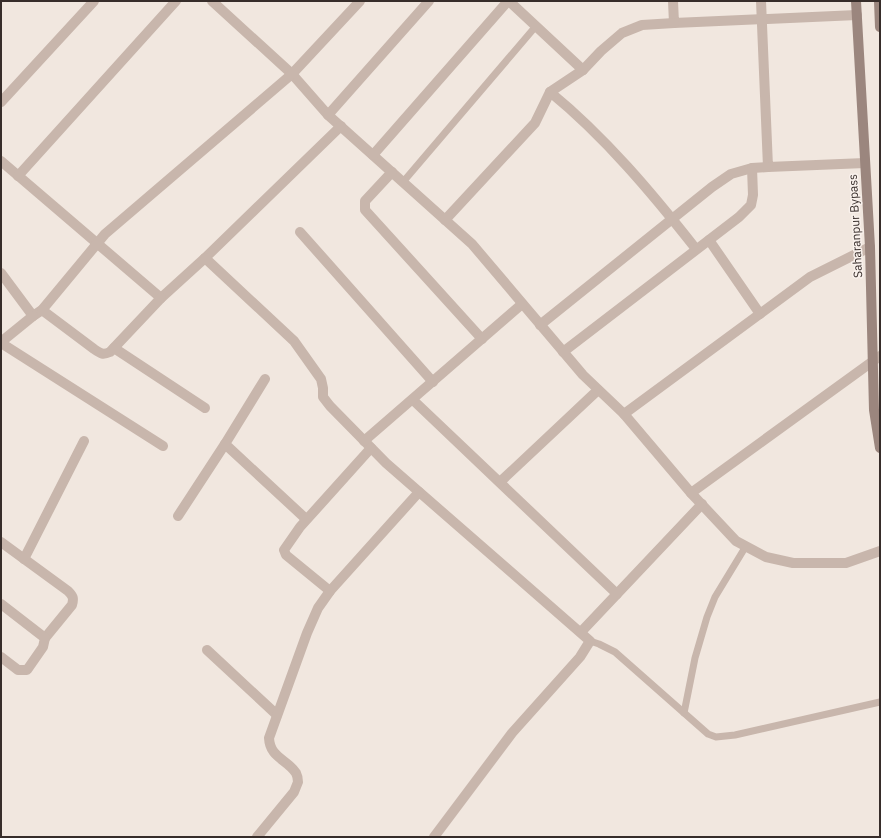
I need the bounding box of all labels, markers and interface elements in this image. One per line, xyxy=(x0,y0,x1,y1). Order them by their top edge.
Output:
street label: Saharanpur Bypass xyxy=(845,174,865,278)

